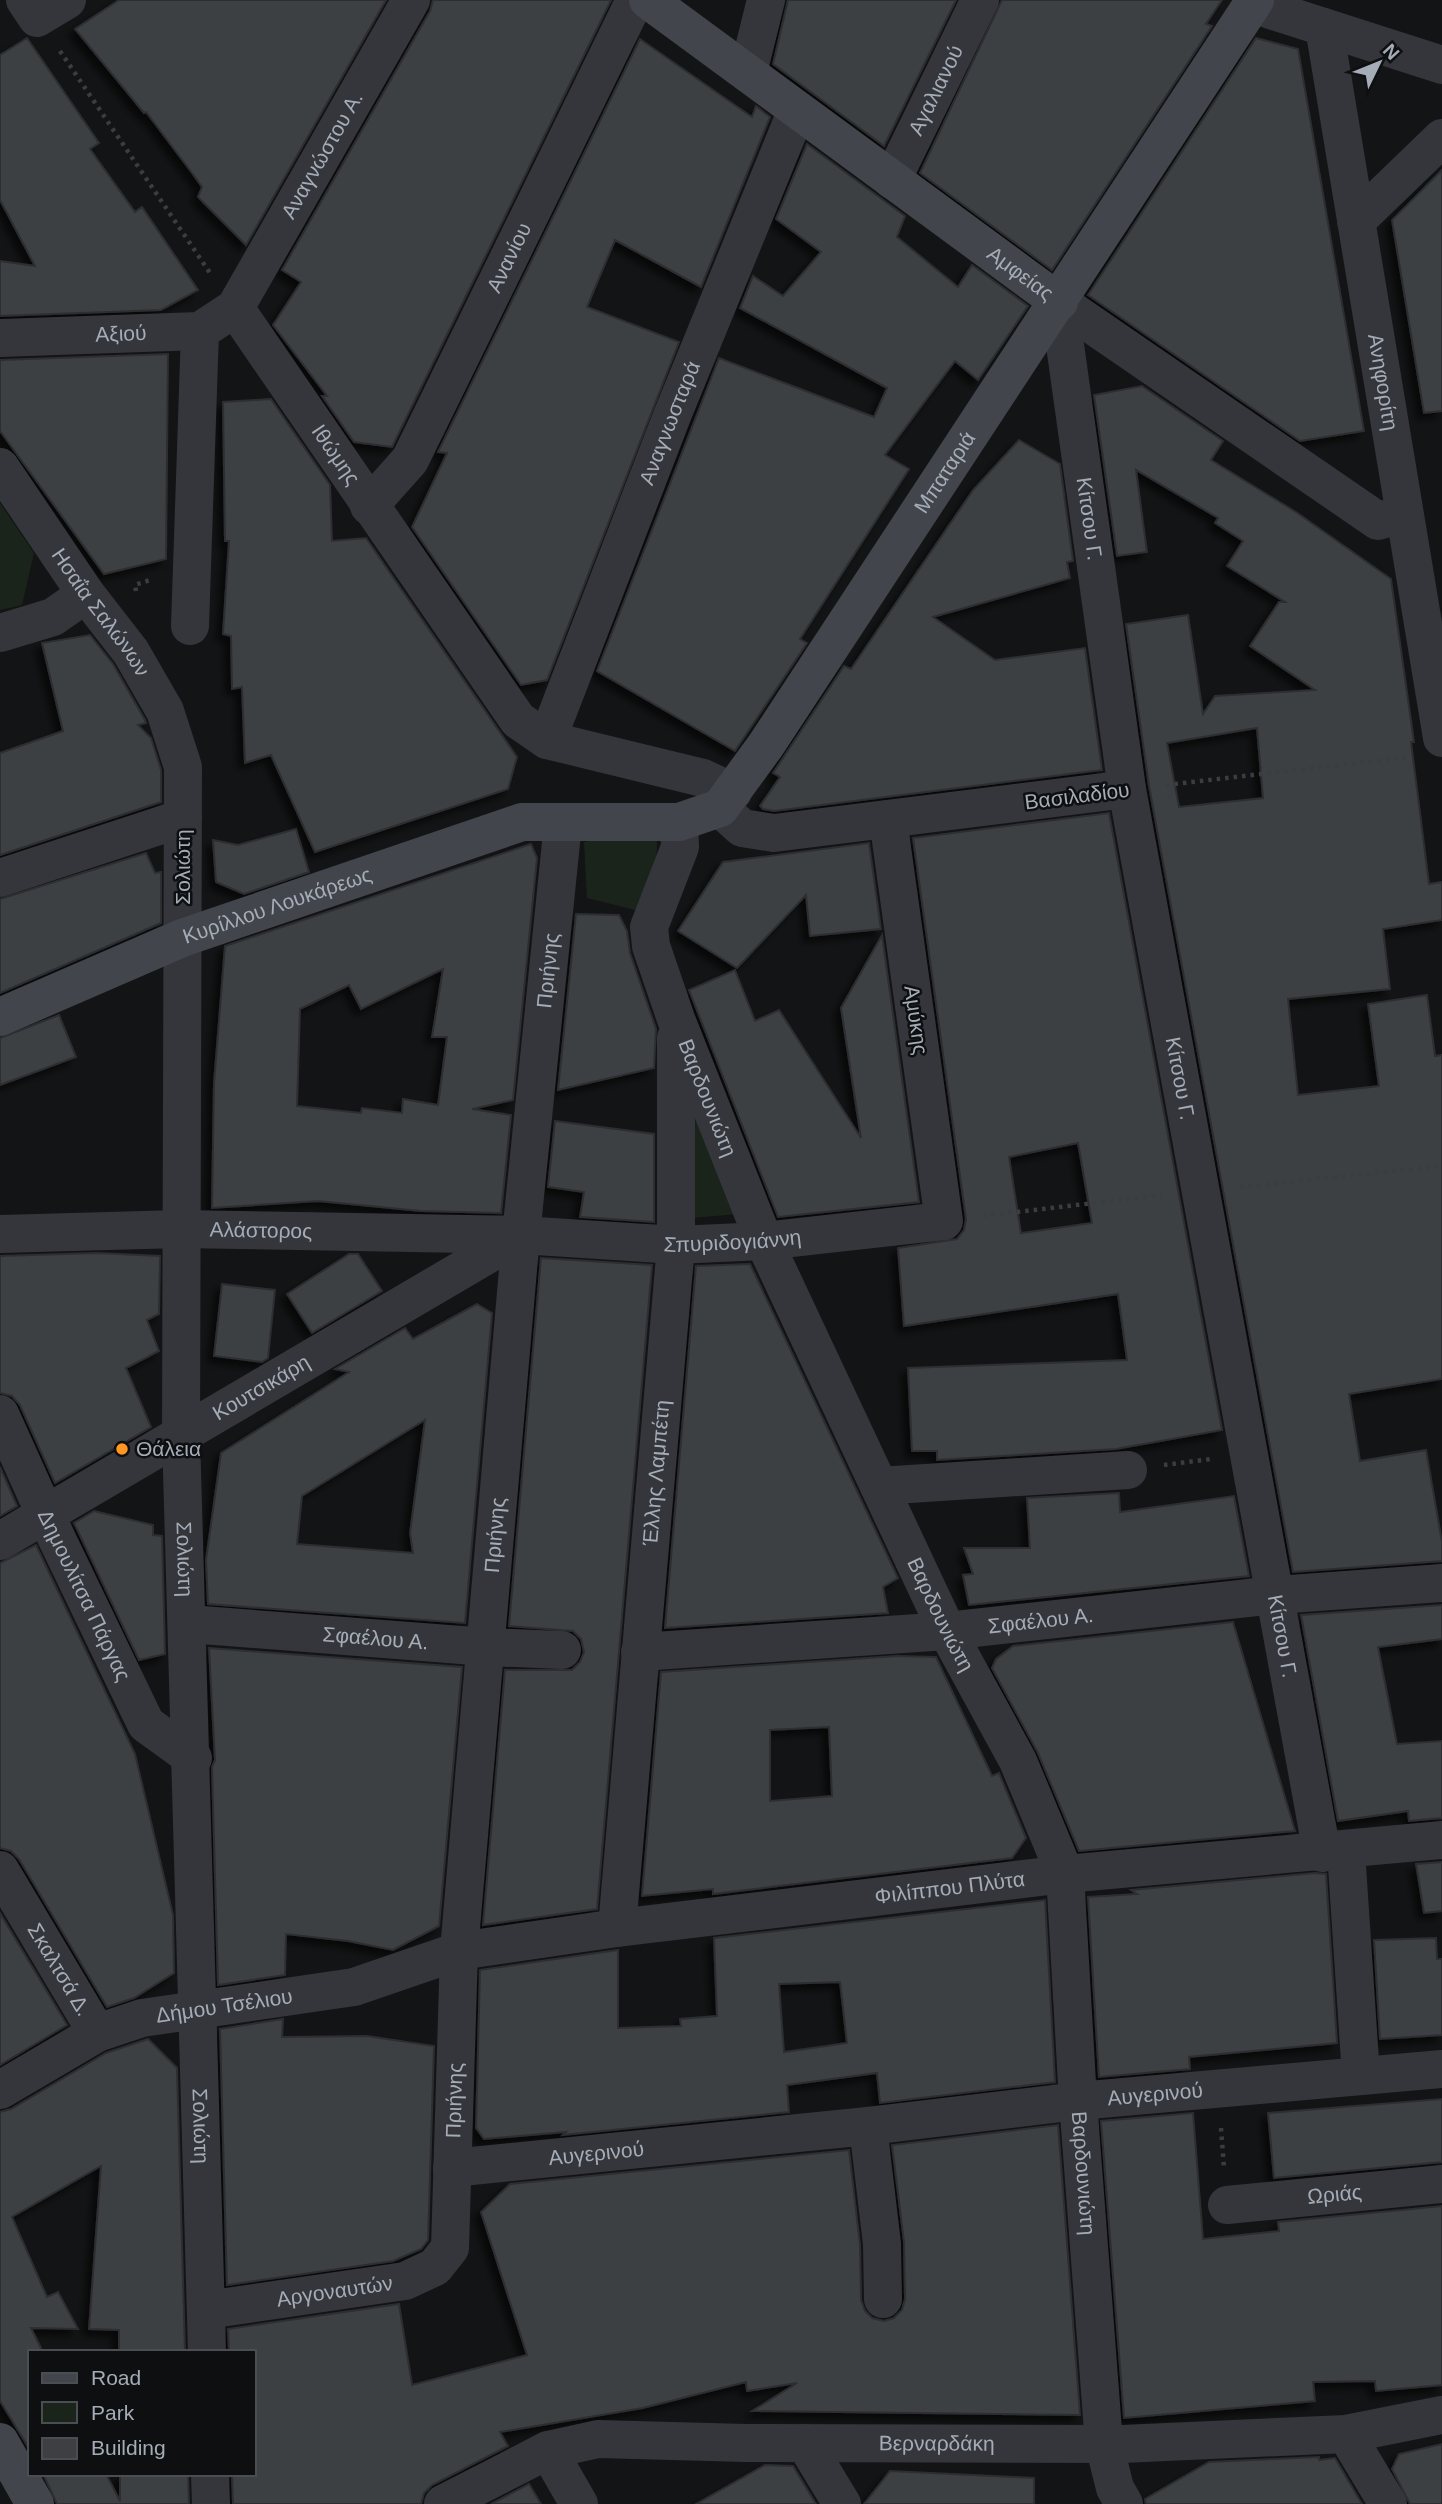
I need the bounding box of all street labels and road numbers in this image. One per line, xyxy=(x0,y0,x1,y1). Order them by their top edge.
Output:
street label: Αγαλιανού xyxy=(904,41,967,139)
street label: Αναγνώστου Α. xyxy=(277,87,367,222)
street label: Ανανίου xyxy=(482,219,535,296)
street label: Αμφείας xyxy=(983,241,1058,305)
street label: Αξιού xyxy=(95,321,147,346)
street label: Ανηφορίτη xyxy=(1364,332,1403,432)
street label: Αναγνωσταρά xyxy=(635,358,704,488)
street label: Ιθώμης xyxy=(308,420,365,489)
street label: Μπαταριά xyxy=(909,427,980,517)
street label: Κίτσου Γ. xyxy=(1073,476,1107,562)
street label: Ησαΐα Σαλώνων xyxy=(48,544,155,680)
street label: Βασιλαδίου xyxy=(1023,778,1131,813)
street label: Σολιώτη xyxy=(171,829,194,905)
street label: Κυρίλλου Λουκάρεως xyxy=(180,862,375,948)
street label: Πριήνης xyxy=(532,932,563,1009)
street label: Αμύκης xyxy=(900,984,933,1056)
street label: Κίτσου Γ. xyxy=(1162,1035,1199,1122)
street label: Βαρδουνιώτη xyxy=(674,1036,741,1160)
street label: Αλάστορος xyxy=(209,1218,313,1242)
street label: Σπυριδογιάννη xyxy=(663,1225,802,1256)
street label: Κουτσικάρη xyxy=(208,1350,314,1425)
street label: Έλλης Λαμπέτη xyxy=(638,1399,674,1547)
street label: Πριήνης xyxy=(480,1496,509,1574)
street label: Δημουλίτσα Πάργας xyxy=(34,1506,136,1685)
street label: Σολιώτη xyxy=(172,1521,198,1597)
street label: Βαρδουνιώτη xyxy=(903,1554,979,1675)
street label: Κίτσου Γ. xyxy=(1264,1593,1302,1679)
street label: Σφαέλου Α. xyxy=(987,1603,1095,1637)
street label: Σφαέλου Α. xyxy=(322,1622,429,1653)
street label: Φιλίππου Πλύτα xyxy=(873,1867,1026,1908)
street label: Σκαλτσά Δ. xyxy=(23,1919,96,2020)
street label: Δήμου Τσέλιου xyxy=(154,1984,294,2027)
street label: Πριήνης xyxy=(441,2062,467,2139)
street label: Αυγερινού xyxy=(1106,2078,1204,2109)
street label: Σολιώτη xyxy=(189,2088,214,2164)
street label: Βαρδουνιώτη xyxy=(1068,2110,1100,2236)
street label: Αυγερινού xyxy=(547,2137,645,2169)
street label: Ωριάς xyxy=(1306,2180,1363,2208)
street label: Αργοναυτών xyxy=(275,2271,394,2311)
street label: Βερναρδάκη xyxy=(879,2431,995,2455)

